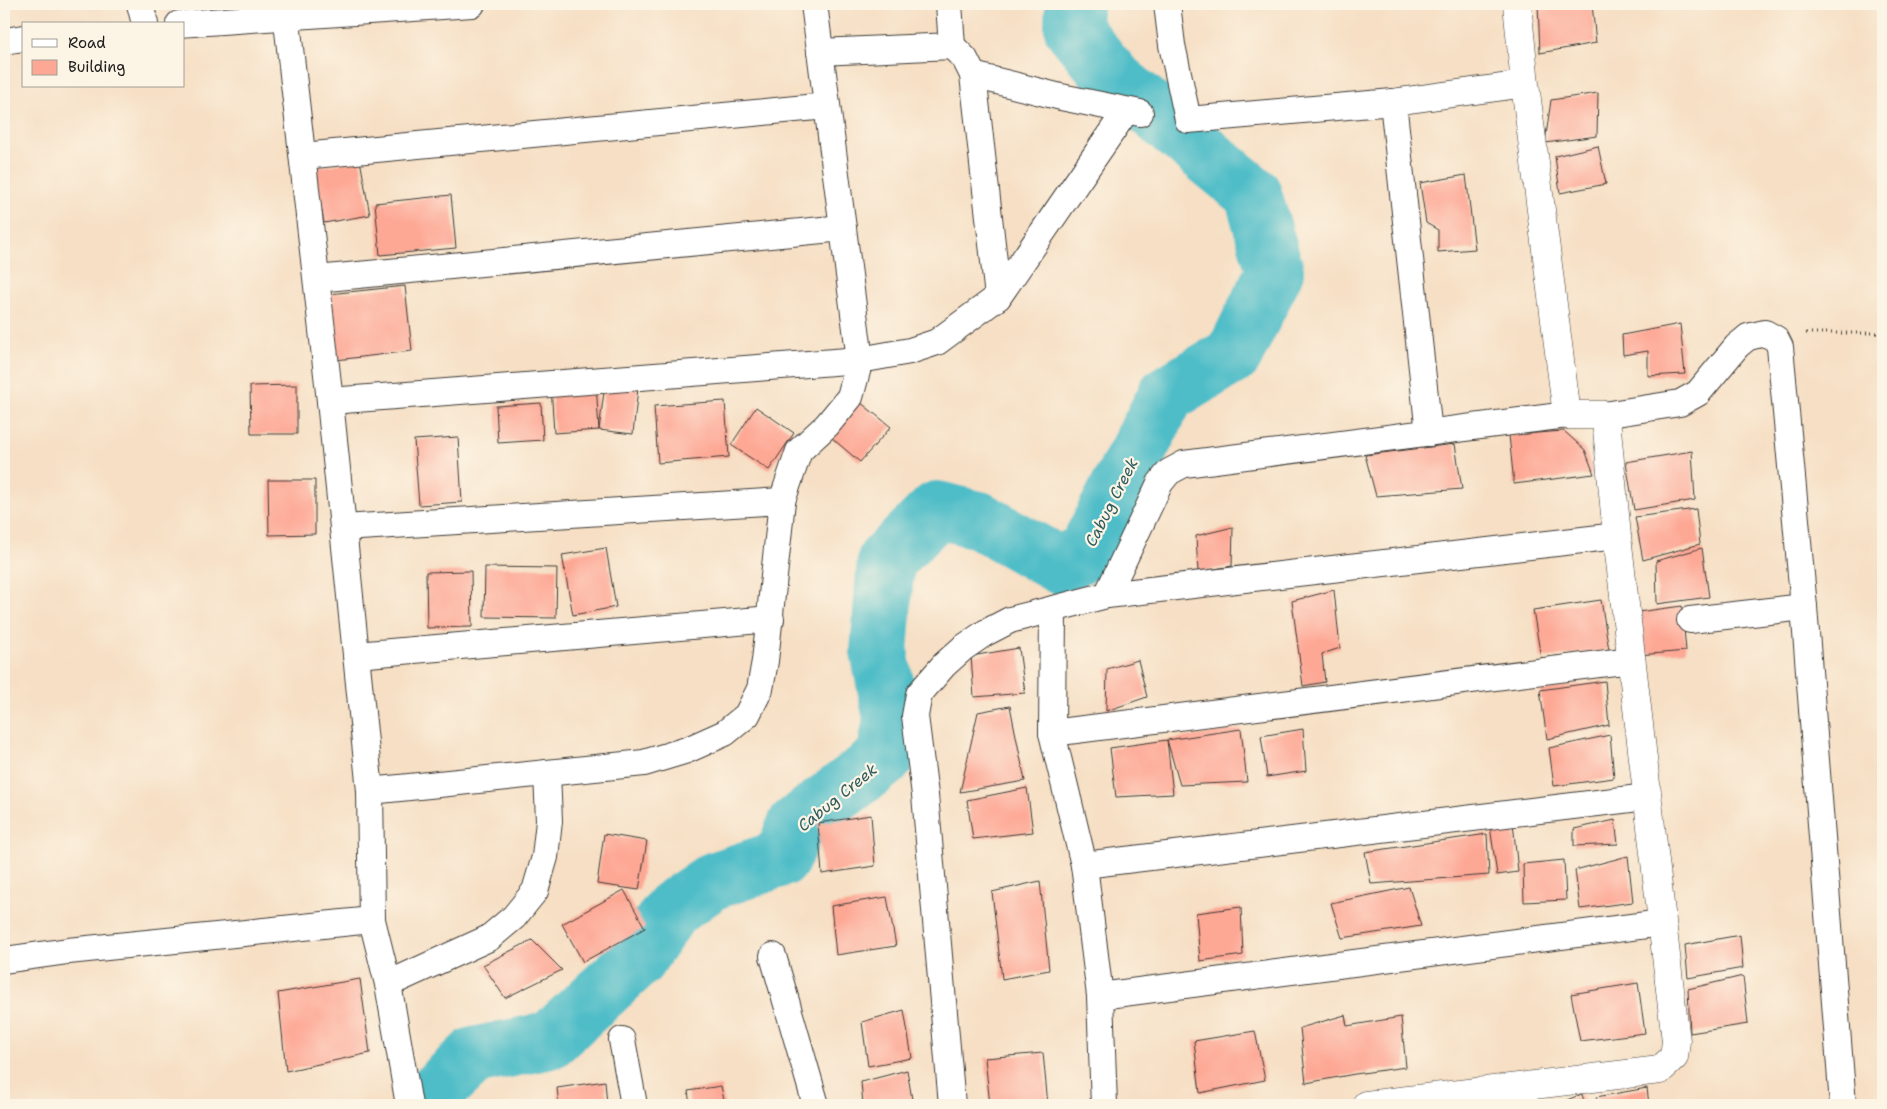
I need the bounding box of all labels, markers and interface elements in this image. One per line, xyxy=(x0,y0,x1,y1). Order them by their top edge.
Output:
legend xyxy=(22,22,185,88)
text: Road xyxy=(68,33,106,53)
text: Building xyxy=(68,57,125,77)
water label: Cabug Creek xyxy=(1080,454,1143,550)
water label: Cabug Creek xyxy=(793,759,882,836)

